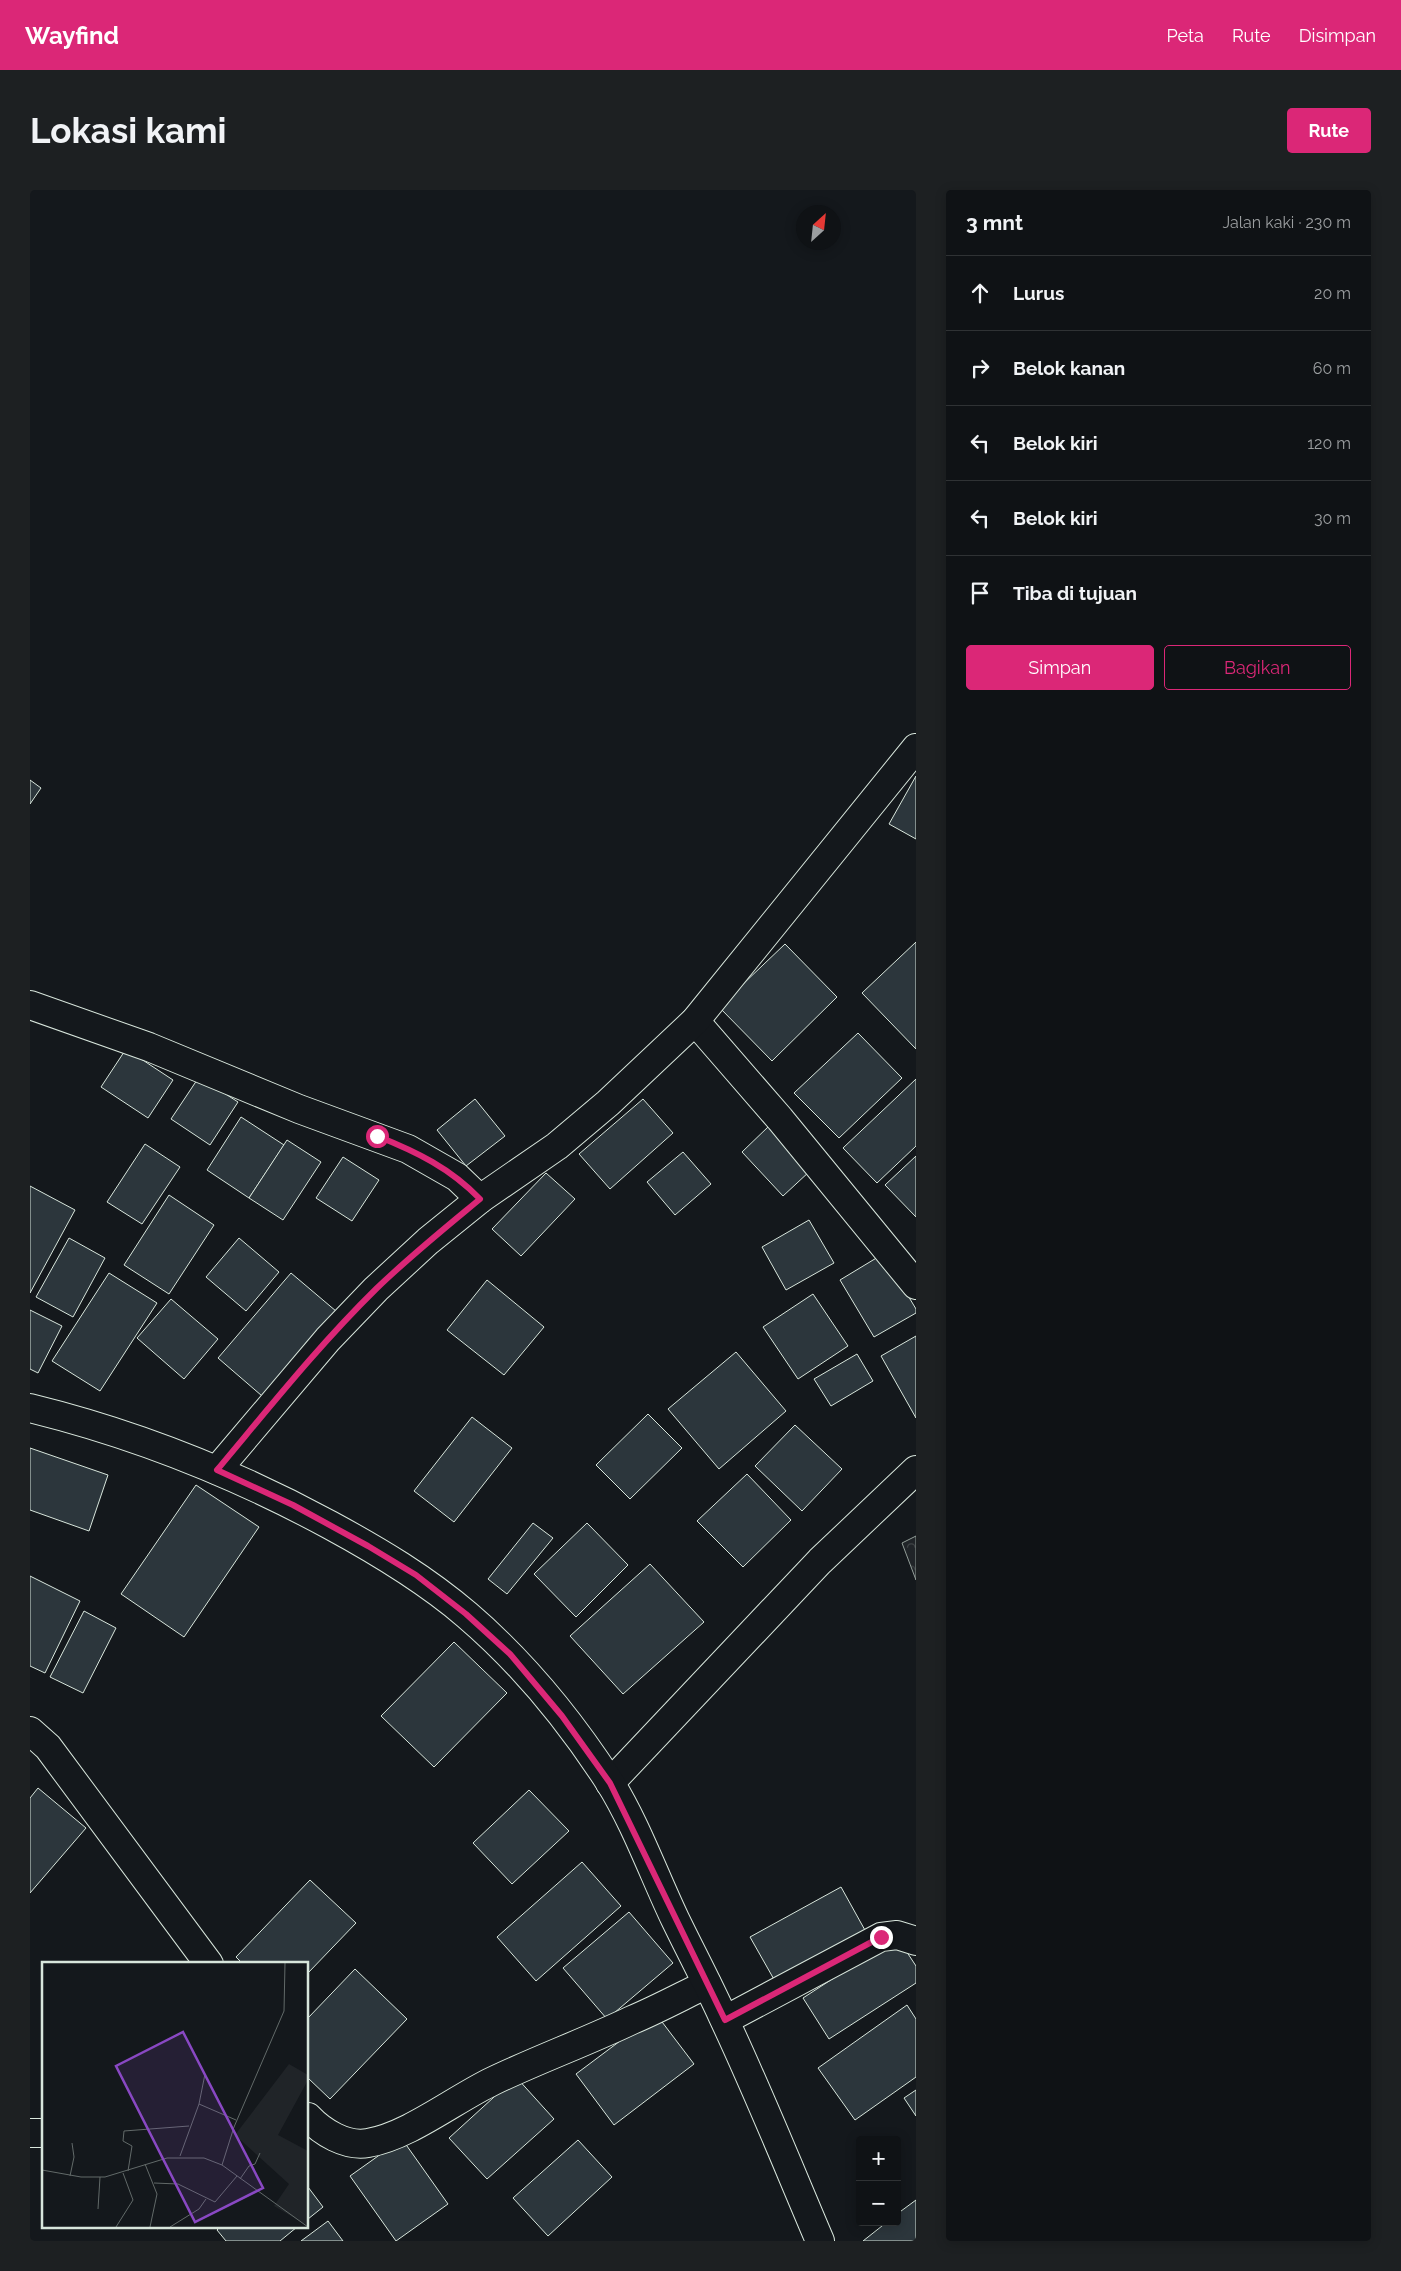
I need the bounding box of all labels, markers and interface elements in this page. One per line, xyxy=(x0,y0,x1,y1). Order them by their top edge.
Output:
text: Wayfind xyxy=(25,21,119,50)
text: Peta xyxy=(1167,25,1204,46)
text: Rute xyxy=(1232,25,1271,46)
text: Disimpan xyxy=(1299,25,1376,46)
button: Rute xyxy=(1287,108,1371,153)
text: Lokasi kami xyxy=(30,110,227,151)
north arrow xyxy=(796,205,841,250)
text: 3 mnt xyxy=(966,210,1023,235)
text: Jalan kaki · 230 m xyxy=(1222,213,1351,232)
icon: ahead xyxy=(966,279,994,307)
text: Lurus xyxy=(1013,282,1064,304)
text: 20 m xyxy=(1314,284,1351,303)
icon: right xyxy=(966,354,994,382)
text: Belok kanan xyxy=(1013,357,1125,379)
text: 60 m xyxy=(1313,359,1351,378)
icon: left xyxy=(966,429,994,457)
text: Belok kiri xyxy=(1013,432,1098,454)
text: 120 m xyxy=(1307,434,1351,453)
icon: left xyxy=(966,504,994,532)
text: Belok kiri xyxy=(1013,507,1098,529)
text: 30 m xyxy=(1314,509,1351,528)
icon: arrive xyxy=(966,579,994,607)
text: Tiba di tujuan xyxy=(1013,582,1137,604)
button: Simpan xyxy=(966,645,1154,690)
button: Bagikan xyxy=(1164,645,1351,690)
route start xyxy=(366,1125,389,1148)
route end xyxy=(870,1926,893,1949)
inset map xyxy=(42,1962,309,2228)
map controls xyxy=(856,2136,901,2226)
button: + xyxy=(856,2136,901,2181)
button: − xyxy=(856,2181,901,2226)

